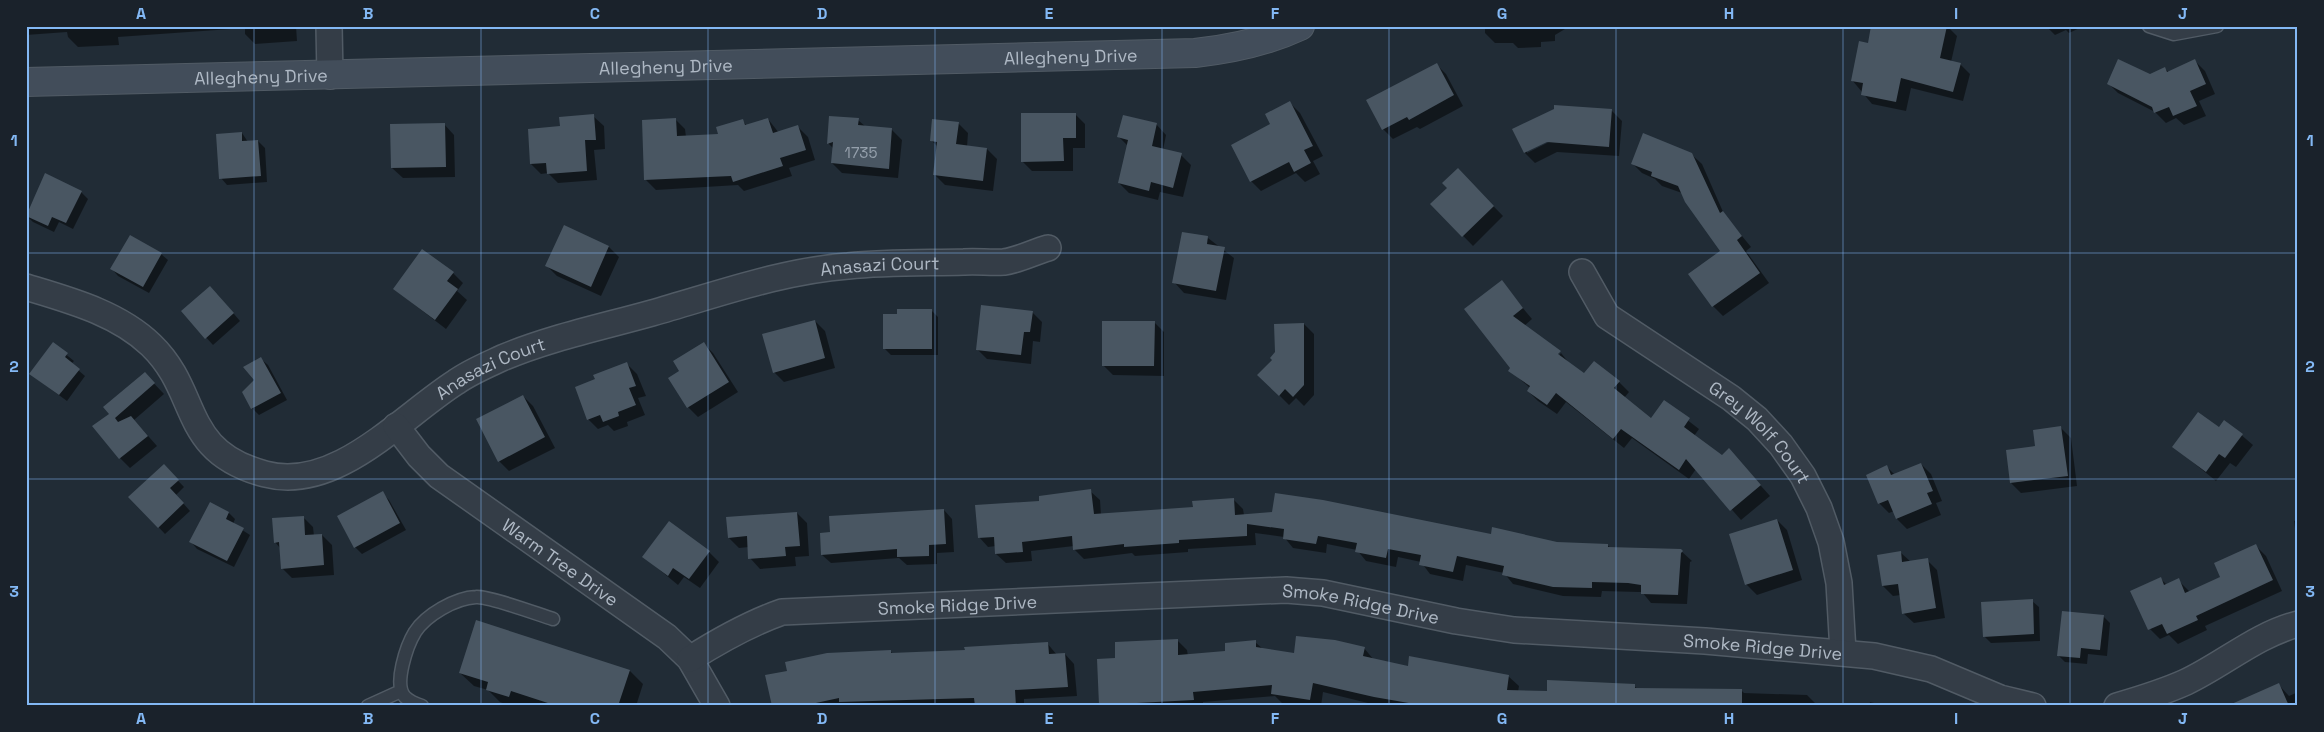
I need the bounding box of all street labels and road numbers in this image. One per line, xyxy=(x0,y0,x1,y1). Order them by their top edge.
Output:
street label: Allegheny Drive xyxy=(1003,43,1138,69)
street label: Allegheny Drive xyxy=(599,53,733,79)
street label: Allegheny Drive xyxy=(194,63,328,89)
street label: Anasazi Court xyxy=(818,251,939,281)
street label: Anasazi Court xyxy=(431,332,548,404)
street label: Grey Wolf Court xyxy=(1705,375,1816,487)
street label: Warm Tree Drive xyxy=(498,513,623,611)
street label: Smoke Ridge Drive xyxy=(1281,578,1441,629)
street label: Smoke Ridge Drive xyxy=(877,589,1038,619)
street label: Smoke Ridge Drive xyxy=(1683,628,1843,665)

